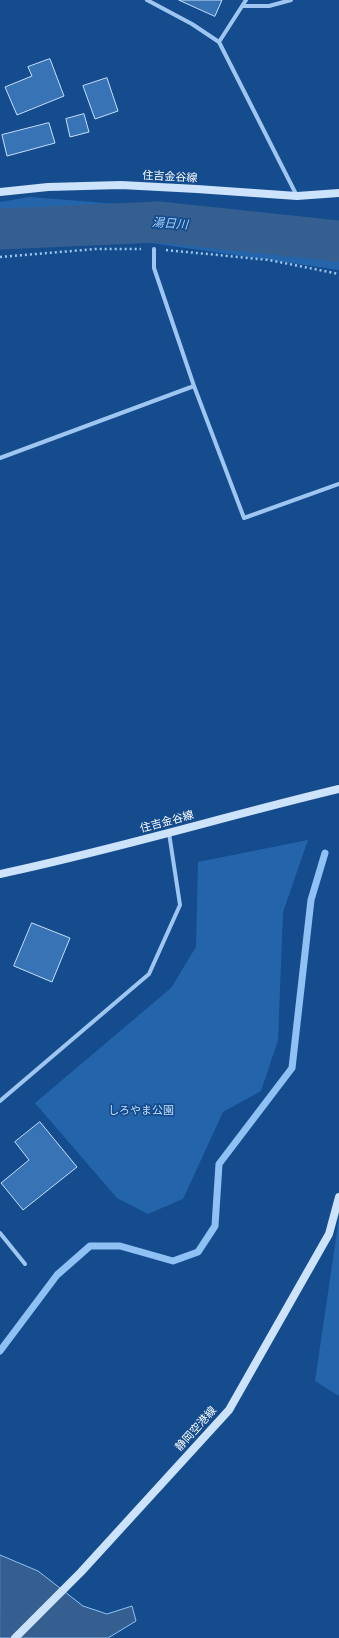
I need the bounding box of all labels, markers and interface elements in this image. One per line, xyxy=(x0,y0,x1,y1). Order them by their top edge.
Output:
street label: 住吉金谷線 xyxy=(142,169,198,185)
water label: 湯日川 xyxy=(152,216,188,232)
street label: 住吉金谷線 xyxy=(139,809,195,835)
park label: しろやま公園 xyxy=(108,1104,174,1118)
street label: 静岡空港線 xyxy=(173,1404,219,1454)

